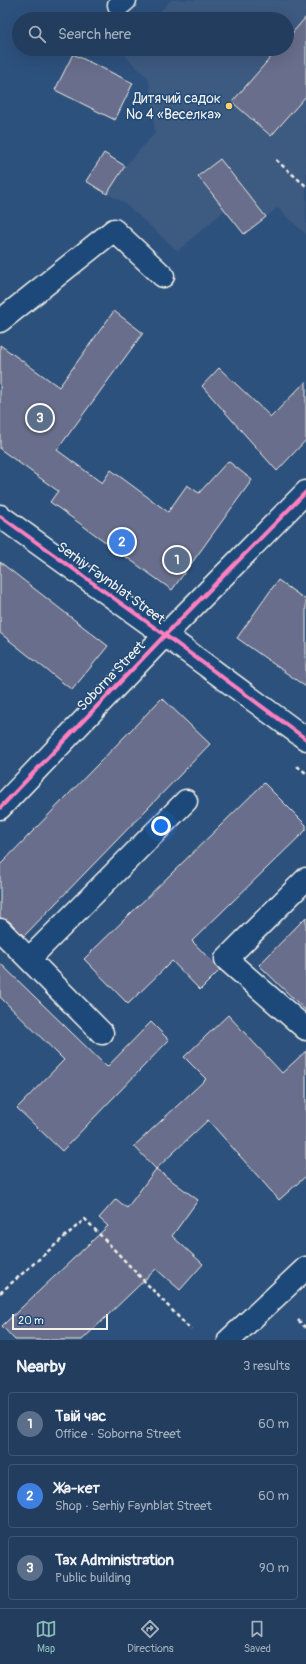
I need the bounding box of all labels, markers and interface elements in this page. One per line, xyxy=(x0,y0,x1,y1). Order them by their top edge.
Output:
search box xyxy=(12,12,294,56)
icon: search xyxy=(26,23,48,45)
text: Search here xyxy=(58,25,131,44)
place label: Дитячий садок № 4 «Веселка» xyxy=(126,90,221,123)
marker: Дитячий садок № 4 «Веселка» xyxy=(224,101,234,111)
pin: 3 xyxy=(27,403,53,433)
pin: 2 xyxy=(109,527,135,557)
street label: Serhiy Faynblat Street xyxy=(54,538,169,628)
pin: 1 xyxy=(164,545,190,575)
street label: Soborna Street xyxy=(73,637,149,714)
your location xyxy=(151,816,171,836)
scale bar xyxy=(12,1312,108,1331)
text: 20 m xyxy=(18,1314,44,1327)
text: Nearby xyxy=(16,1356,65,1377)
text: 3 results xyxy=(243,1358,290,1374)
text: Твій час xyxy=(55,1407,106,1426)
text: 1 xyxy=(27,1416,33,1432)
text: 60 m xyxy=(258,1416,289,1432)
text: Office · Soborna Street xyxy=(55,1426,181,1442)
text: Жа-кет xyxy=(55,1479,100,1498)
text: 2 xyxy=(26,1488,34,1504)
text: 60 m xyxy=(258,1488,289,1504)
text: Shop · Serhiy Faynblat Street xyxy=(55,1498,212,1514)
text: Tax Administration xyxy=(55,1551,174,1570)
text: 3 xyxy=(26,1560,34,1576)
text: 90 m xyxy=(259,1560,289,1576)
text: Public building xyxy=(55,1570,131,1586)
tab: Map xyxy=(35,1618,57,1655)
tab: Directions xyxy=(127,1618,174,1655)
tab: Saved xyxy=(244,1618,271,1655)

